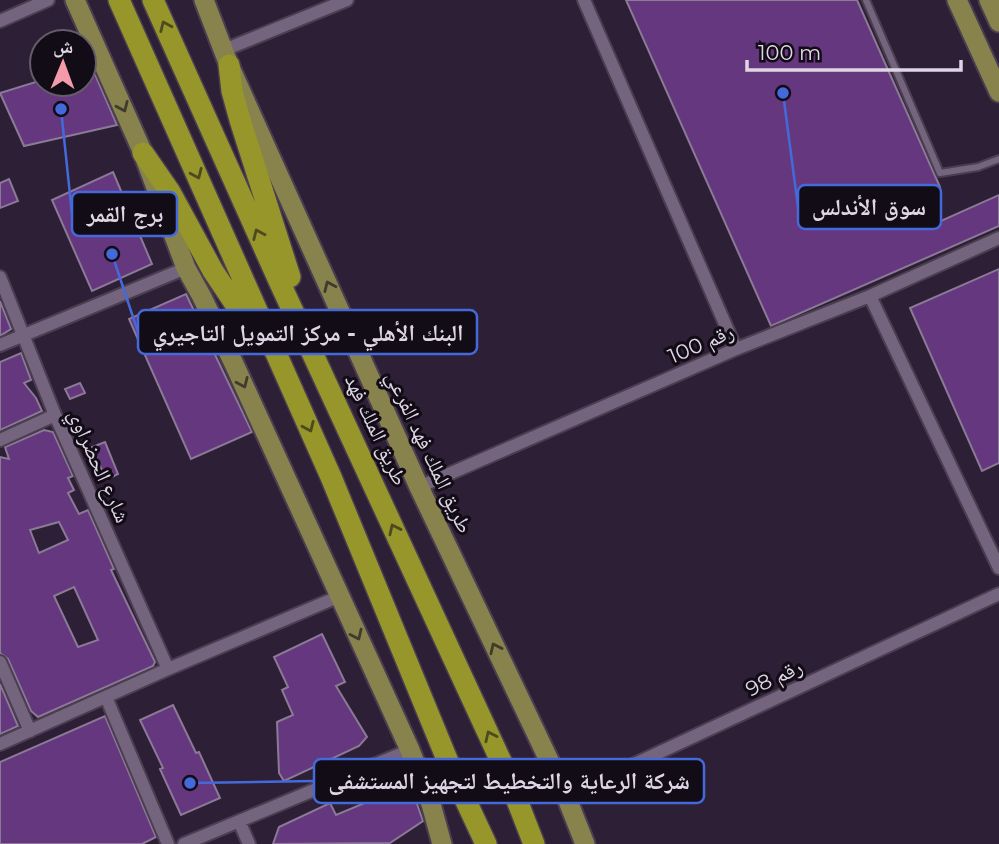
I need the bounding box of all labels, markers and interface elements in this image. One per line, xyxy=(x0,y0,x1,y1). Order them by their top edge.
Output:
one-way arrow xyxy=(159,21,173,33)
north arrow xyxy=(28,28,98,98)
scale bar xyxy=(747,28,960,72)
text: ش xyxy=(53,35,74,58)
text: 100 m xyxy=(758,40,821,65)
one-way arrow xyxy=(115,100,129,112)
one-way arrow xyxy=(188,168,202,180)
callout: سوق الأندلس xyxy=(798,185,941,229)
callout: برج القمر xyxy=(72,192,177,236)
text: سوق الأندلس xyxy=(812,193,926,221)
text: برج القمر xyxy=(86,200,163,229)
one-way arrow xyxy=(252,228,266,241)
one-way arrow xyxy=(323,281,337,293)
callout: البنك الأهلي - مركز التمويل التاجيري xyxy=(138,310,477,354)
text: البنك الأهلي - مركز التمويل التاجيري xyxy=(152,319,464,352)
street label: رقم 100 xyxy=(664,319,738,370)
street label: طريق الملك فهد الفرعي xyxy=(377,367,478,539)
street label: طريق الملك فهد xyxy=(339,370,413,490)
one-way arrow xyxy=(235,376,249,388)
street label: شارع الحضراوي xyxy=(59,405,136,528)
one-way arrow xyxy=(301,420,315,432)
one-way arrow xyxy=(389,524,403,536)
one-way arrow xyxy=(349,627,363,640)
one-way arrow xyxy=(490,643,504,655)
street label: رقم 98 xyxy=(741,654,807,703)
one-way arrow xyxy=(484,730,498,743)
callout: شركة الرعاية والتخطيط لتجهيز المستشفى xyxy=(314,759,704,803)
text: شركة الرعاية والتخطيط لتجهيز المستشفى xyxy=(328,767,690,795)

